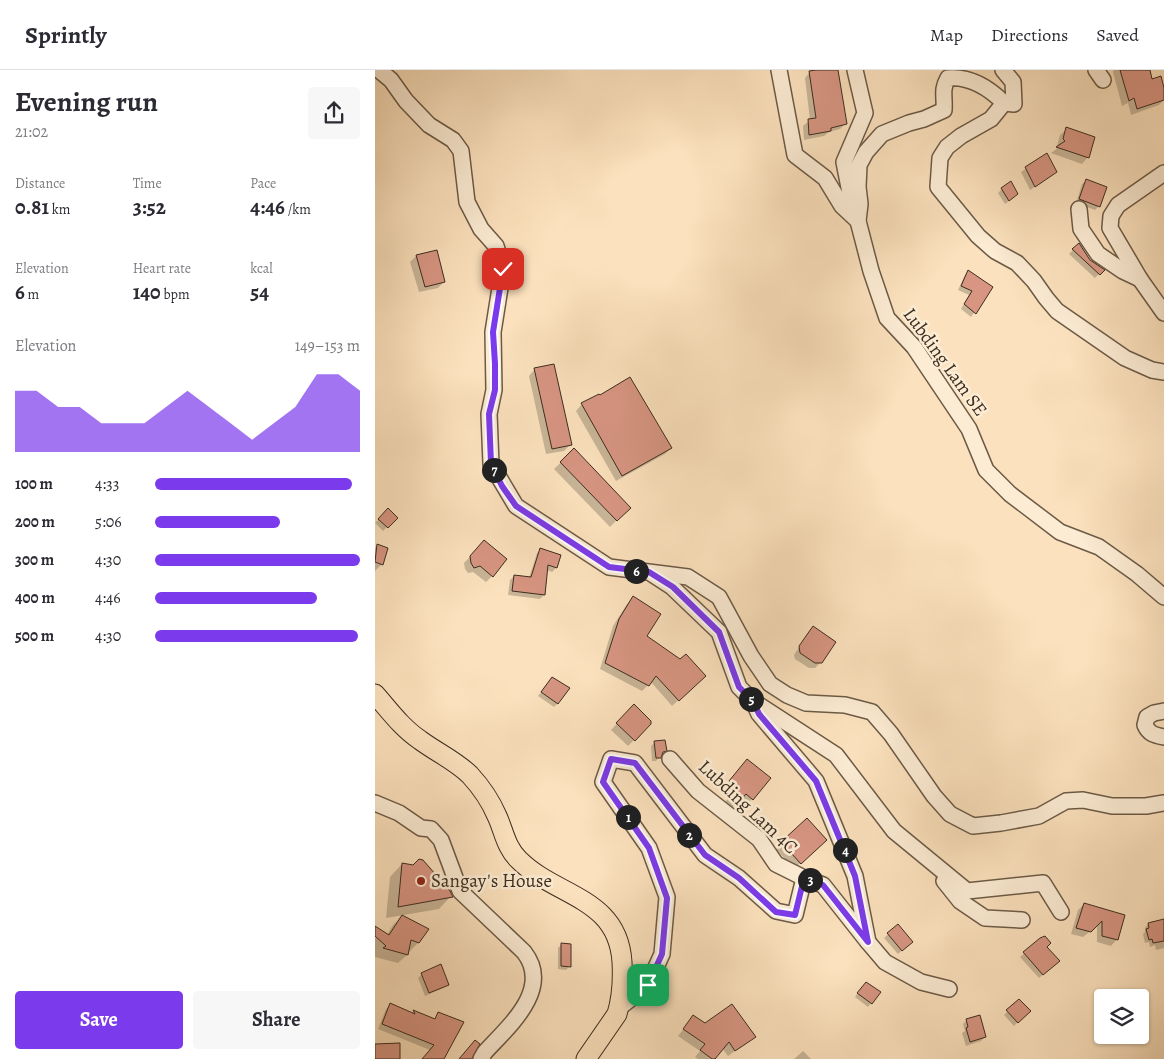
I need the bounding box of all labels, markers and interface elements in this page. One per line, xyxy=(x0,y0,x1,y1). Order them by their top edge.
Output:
text: Sprintly xyxy=(25,19,107,51)
text: Map xyxy=(930,23,963,47)
text: Directions xyxy=(991,23,1068,47)
text: Saved xyxy=(1096,23,1139,47)
text: Evening run xyxy=(15,83,158,121)
button: share xyxy=(308,87,360,139)
text: 21:02 xyxy=(15,121,48,143)
text: Distance xyxy=(15,174,65,193)
text: Time xyxy=(133,174,162,193)
text: Pace xyxy=(250,174,276,193)
text: 0.81 xyxy=(15,193,49,221)
text: 3:52 xyxy=(133,193,166,221)
text: 4:46 xyxy=(250,193,285,221)
text: km xyxy=(49,200,70,219)
text: /km xyxy=(285,200,311,219)
pin xyxy=(482,248,524,290)
icon: check xyxy=(489,255,517,283)
text: Elevation xyxy=(15,259,69,278)
text: Heart rate xyxy=(133,259,191,278)
text: kcal xyxy=(250,259,273,278)
text: 6 xyxy=(15,278,25,306)
text: 140 xyxy=(133,278,161,306)
text: 54 xyxy=(250,278,269,306)
text: m xyxy=(25,285,39,304)
text: bpm xyxy=(161,285,190,304)
street label: Lubding Lam SE xyxy=(897,303,993,421)
text: Elevation xyxy=(15,335,76,357)
text: 149–153 m xyxy=(295,335,360,357)
pin: 7 xyxy=(481,458,507,482)
text: 7 xyxy=(492,461,497,480)
text: 100 m xyxy=(15,473,53,495)
text: 4:33 xyxy=(95,473,119,495)
text: 200 m xyxy=(15,511,55,533)
text: 5:06 xyxy=(95,511,122,533)
text: 300 m xyxy=(15,549,54,571)
text: 4:30 xyxy=(95,549,121,571)
pin: 6 xyxy=(623,558,649,584)
text: 6 xyxy=(633,562,640,581)
text: 400 m xyxy=(15,587,55,609)
text: 4:46 xyxy=(95,587,121,609)
text: 500 m xyxy=(15,625,54,647)
text: 4:30 xyxy=(95,625,121,647)
pin: 5 xyxy=(739,686,763,712)
text: 5 xyxy=(749,690,754,709)
street label: Lubding Lam 4C xyxy=(693,754,803,860)
pin: 1 xyxy=(615,804,641,830)
text: 1 xyxy=(626,808,631,827)
pin: 2 xyxy=(677,822,701,848)
text: 2 xyxy=(686,826,693,845)
pin: 4 xyxy=(833,838,857,862)
text: 4 xyxy=(842,841,849,860)
place label: Sangay's House xyxy=(431,868,552,894)
pin: 3 xyxy=(797,868,823,892)
text: 3 xyxy=(807,871,814,890)
marker: Sangay's House xyxy=(415,875,427,887)
pin xyxy=(627,964,669,1006)
icon: arrive xyxy=(634,971,662,999)
map controls xyxy=(1094,989,1149,1044)
button: layers xyxy=(1094,989,1149,1044)
button: Save xyxy=(15,991,183,1049)
button: Share xyxy=(193,991,360,1049)

